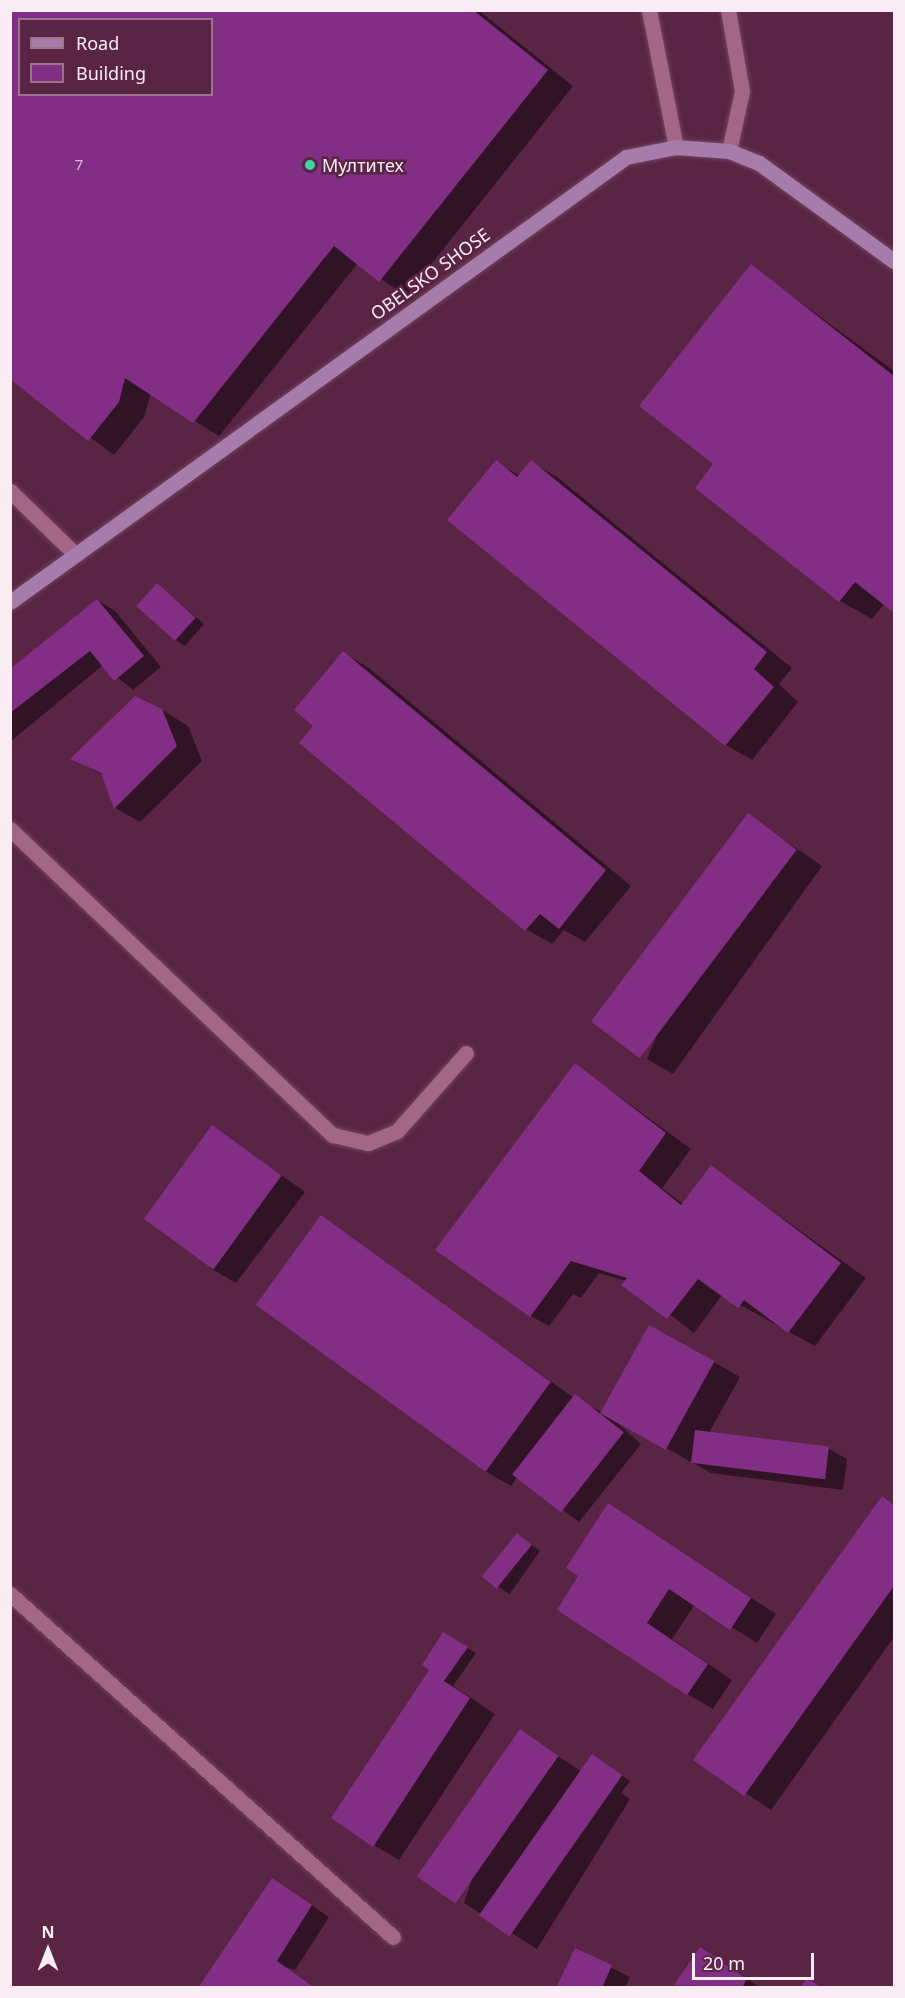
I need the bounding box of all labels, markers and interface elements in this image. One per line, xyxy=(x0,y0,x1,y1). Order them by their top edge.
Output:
legend xyxy=(18,18,213,96)
text: Road xyxy=(76,31,119,55)
text: Building xyxy=(76,61,146,85)
place label: Мултитех xyxy=(322,154,404,176)
house number: 7 xyxy=(75,156,83,174)
marker: Мултитех xyxy=(303,158,317,172)
street label: OBELSKO SHOSE xyxy=(366,224,494,324)
north arrow xyxy=(18,1920,78,1980)
text: N xyxy=(41,1921,55,1943)
scale bar xyxy=(695,1941,816,1979)
text: 20 m xyxy=(703,1951,745,1975)

